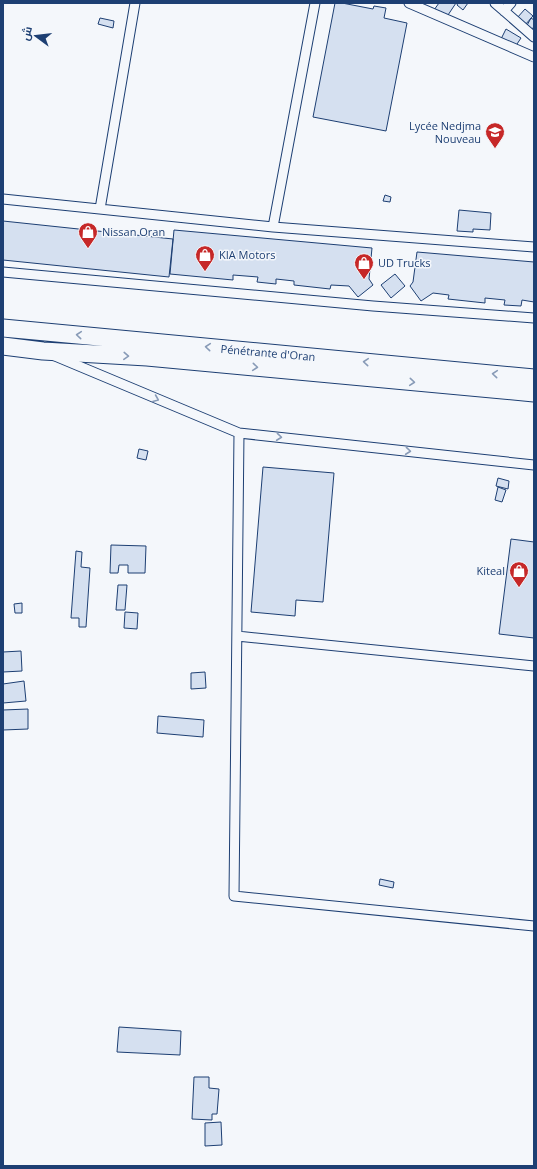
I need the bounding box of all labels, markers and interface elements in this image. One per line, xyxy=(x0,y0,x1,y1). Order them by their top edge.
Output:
north arrow xyxy=(16,16,56,56)
text: ش xyxy=(17,25,35,42)
place label: Lycée Nedjma Nouveau xyxy=(409,118,481,146)
school or university icon: Lycée Nedjma Nouveau xyxy=(484,121,506,149)
shop icon: Nissan Oran xyxy=(77,221,99,249)
place label: Nissan Oran xyxy=(102,224,165,239)
shop icon: KIA Motors xyxy=(194,244,216,272)
place label: KIA Motors xyxy=(219,247,275,262)
shop icon: UD Trucks xyxy=(353,252,375,280)
place label: UD Trucks xyxy=(378,255,430,270)
one-way arrow xyxy=(76,331,82,340)
street label: Pénétrante d'Oran xyxy=(220,341,316,364)
one-way arrow xyxy=(205,343,211,352)
one-way arrow xyxy=(123,352,129,360)
one-way arrow xyxy=(363,358,369,367)
one-way arrow xyxy=(252,363,258,372)
one-way arrow xyxy=(492,370,498,379)
one-way arrow xyxy=(409,378,415,387)
one-way arrow xyxy=(153,394,160,402)
one-way arrow xyxy=(276,432,282,441)
one-way arrow xyxy=(405,447,412,456)
shop icon: Kiteal xyxy=(508,560,530,588)
place label: Kiteal xyxy=(477,563,505,578)

